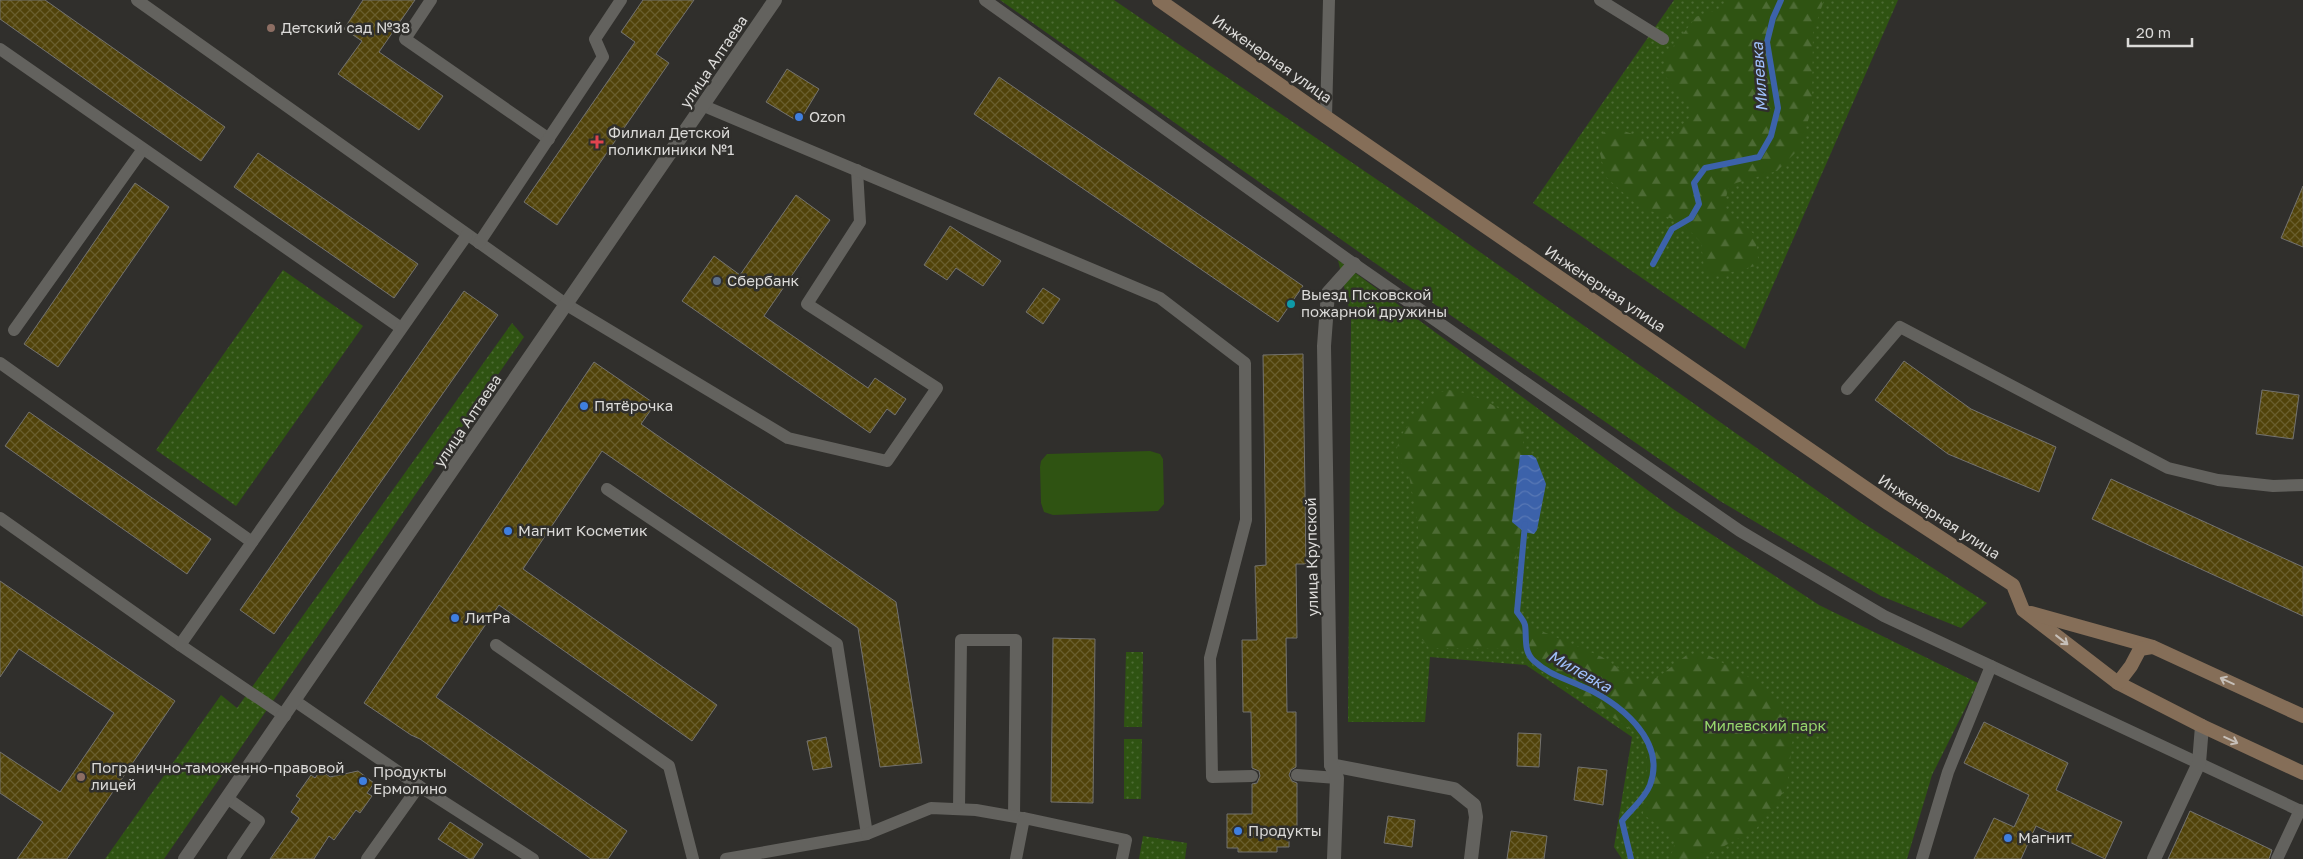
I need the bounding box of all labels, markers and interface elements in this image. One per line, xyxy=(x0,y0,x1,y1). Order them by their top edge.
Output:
street label: Инженерная улица xyxy=(1209,10,1336,106)
street label: улица Алтаева xyxy=(676,12,751,111)
scale bar xyxy=(2128,15,2192,47)
place label: Детский сад №38 xyxy=(281,18,410,36)
marker: Детский сад №38 xyxy=(265,22,277,34)
text: 20 m xyxy=(2136,23,2171,41)
water label: Милевка xyxy=(1747,41,1771,112)
place label: Ozon xyxy=(809,107,846,125)
marker: Ozon xyxy=(793,111,805,123)
place label: Филиал Детской поликлиники №1 xyxy=(608,123,734,158)
marker: Филиал Детской поликлиники №1 xyxy=(590,135,604,149)
street label: Инженерная улица xyxy=(1542,241,1669,335)
place label: Сбербанк xyxy=(727,271,800,289)
marker: Сбербанк xyxy=(711,275,723,287)
place label: Выезд Псковской пожарной дружины xyxy=(1301,285,1447,320)
marker: Выезд Псковской пожарной дружины xyxy=(1285,298,1297,310)
street label: улица Алтаева xyxy=(430,371,505,470)
place label: Пятёрочка xyxy=(594,396,673,414)
marker: Пятёрочка xyxy=(578,400,590,412)
street label: Инженерная улица xyxy=(1875,470,2004,562)
street label: улица Крупской xyxy=(1301,497,1321,617)
place label: Магнит Косметик xyxy=(518,521,648,539)
marker: Магнит Косметик xyxy=(502,525,514,537)
place label: ЛитРа xyxy=(465,608,511,626)
marker: ЛитРа xyxy=(449,612,461,624)
one-way arrow xyxy=(2055,635,2069,645)
water label: Милевка xyxy=(1545,645,1616,697)
one-way arrow xyxy=(2220,676,2235,686)
park label: Милевский парк xyxy=(1704,716,1826,734)
one-way arrow xyxy=(2223,736,2238,745)
place label: Погранично-таможенно-правовой лицей xyxy=(91,758,344,793)
place label: Продукты Ермолино xyxy=(373,762,447,797)
marker: Погранично-таможенно-правовой лицей xyxy=(75,771,87,783)
marker: Продукты Ермолино xyxy=(357,775,369,787)
place label: Продукты xyxy=(1248,821,1322,839)
marker: Продукты xyxy=(1232,825,1244,837)
place label: Магнит xyxy=(2018,828,2073,846)
marker: Магнит xyxy=(2002,832,2014,844)

